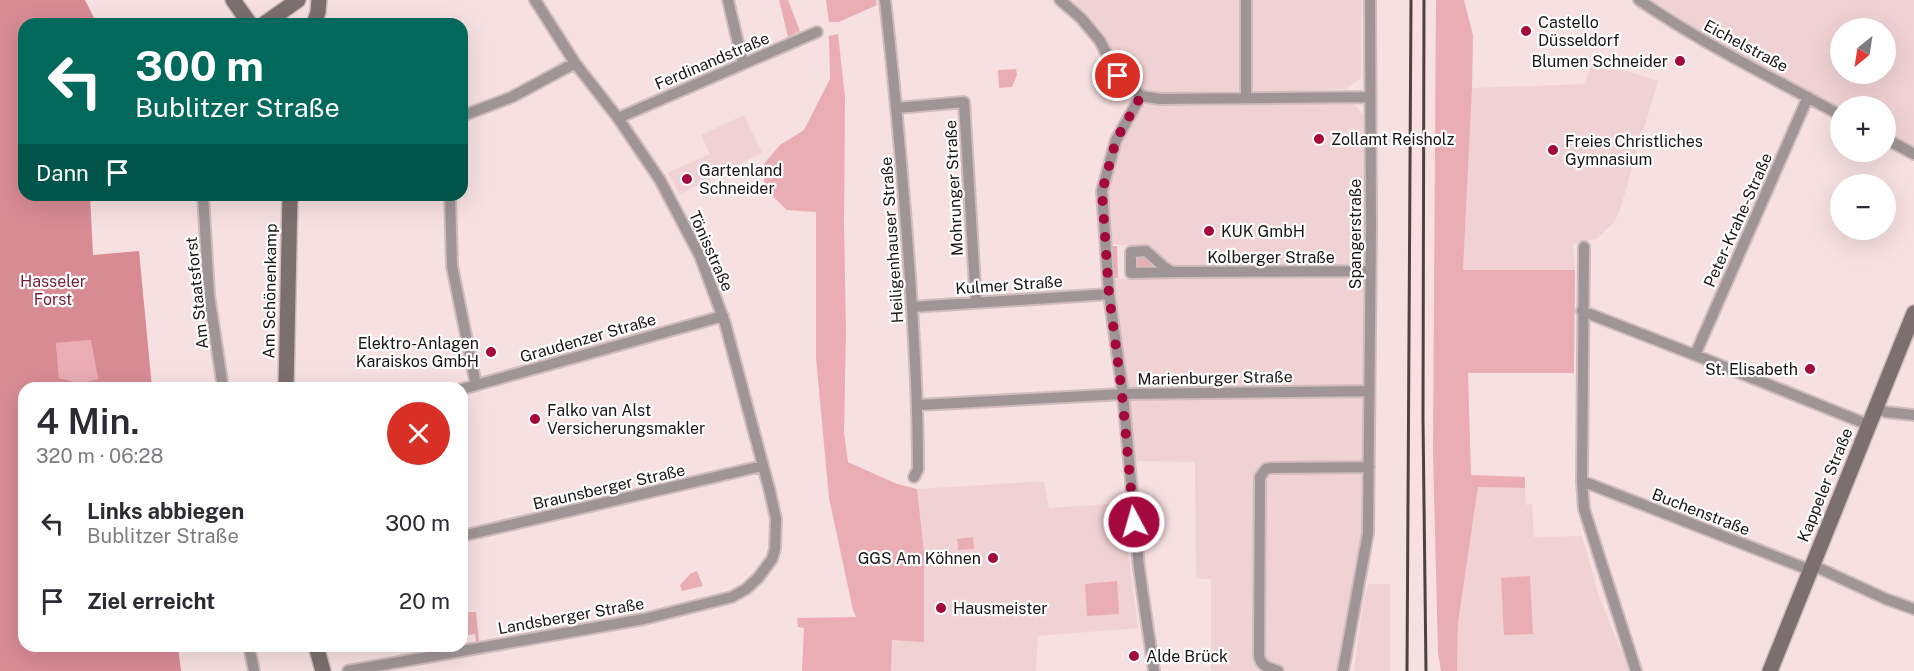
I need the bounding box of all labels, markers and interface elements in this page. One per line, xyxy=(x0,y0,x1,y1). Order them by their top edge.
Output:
place label: Castello Düsseldorf xyxy=(1538,13,1619,50)
street label: Eichelstraße xyxy=(1701,16,1791,76)
north arrow xyxy=(1830,18,1896,84)
map controls xyxy=(1830,18,1896,240)
marker: Castello Düsseldorf xyxy=(1519,24,1533,38)
street label: Ferdinandstraße xyxy=(652,28,772,94)
text: 300 m xyxy=(135,41,264,90)
icon: left xyxy=(36,42,114,120)
pin xyxy=(1092,50,1143,101)
place label: Blumen Schneider xyxy=(1532,52,1668,71)
marker: Blumen Schneider xyxy=(1673,54,1687,68)
icon: arrive xyxy=(1101,59,1134,92)
text: Bublitzer Straße xyxy=(135,91,340,123)
button: + xyxy=(1830,96,1896,162)
street label: Mohrunger Straße xyxy=(941,120,967,256)
place label: Zollamt Reisholz xyxy=(1331,130,1455,149)
marker: Zollamt Reisholz xyxy=(1312,132,1326,146)
place label: Freies Christliches Gymnasium xyxy=(1565,132,1703,169)
marker: Freies Christliches Gymnasium xyxy=(1546,143,1560,157)
street label: Peter-Krahe-Straße xyxy=(1700,150,1776,290)
icon: arrive xyxy=(101,156,134,189)
street label: Heiligenhauser Straße xyxy=(877,156,907,324)
text: Dann xyxy=(36,160,89,186)
place label: Gartenland Schneider xyxy=(699,161,782,198)
marker: Gartenland Schneider xyxy=(680,172,694,186)
button: − xyxy=(1830,174,1896,240)
street label: Spangerstraße xyxy=(1346,179,1365,289)
street label: Tönisstraße xyxy=(685,208,737,294)
place label: KUK GmbH xyxy=(1221,222,1305,241)
street label: Am Schönenkamp xyxy=(259,223,281,359)
marker: KUK GmbH xyxy=(1202,224,1216,238)
street label: Am Staatsforst xyxy=(182,236,212,350)
street label: Kolberger Straße xyxy=(1207,248,1335,267)
park label: Hasseler Forst xyxy=(20,272,86,309)
street label: Kulmer Straße xyxy=(955,272,1063,298)
street label: Graudenzer Straße xyxy=(518,310,658,366)
place label: Elektro-Anlagen Karaiskos GmbH xyxy=(356,334,479,371)
marker: Elektro-Anlagen Karaiskos GmbH xyxy=(484,345,498,359)
place label: St. Elisabeth xyxy=(1705,360,1798,379)
marker: St. Elisabeth xyxy=(1803,362,1817,376)
street label: Marienburger Straße xyxy=(1137,367,1293,389)
text: 4 Min. xyxy=(36,400,140,442)
place label: Falko van Alst Versicherungsmakler xyxy=(547,401,705,438)
button: close xyxy=(387,402,450,465)
marker: Falko van Alst Versicherungsmakler xyxy=(528,412,542,426)
street label: Kappeler Straße xyxy=(1793,425,1857,545)
text: 320 m · 06:28 xyxy=(36,444,163,468)
street label: Braunsberger Straße xyxy=(531,460,687,514)
street label: Buchenstraße xyxy=(1649,485,1753,539)
position arrow xyxy=(1102,490,1166,554)
text: Links abbiegen xyxy=(87,498,244,524)
icon: left xyxy=(36,507,69,540)
text: 300 m xyxy=(385,510,450,536)
text: Bublitzer Straße xyxy=(87,524,239,548)
place label: GGS Am Köhnen xyxy=(858,549,981,568)
marker: GGS Am Köhnen xyxy=(986,551,1000,565)
icon: arrive xyxy=(36,585,69,618)
text: Ziel erreicht xyxy=(87,588,215,614)
text: 20 m xyxy=(399,588,450,614)
street label: Landsberger Straße xyxy=(496,594,646,638)
place label: Hausmeister xyxy=(953,599,1048,618)
marker: Hausmeister xyxy=(934,601,948,615)
place label: Alde Brück xyxy=(1146,647,1228,666)
marker: Alde Brück xyxy=(1127,649,1141,663)

